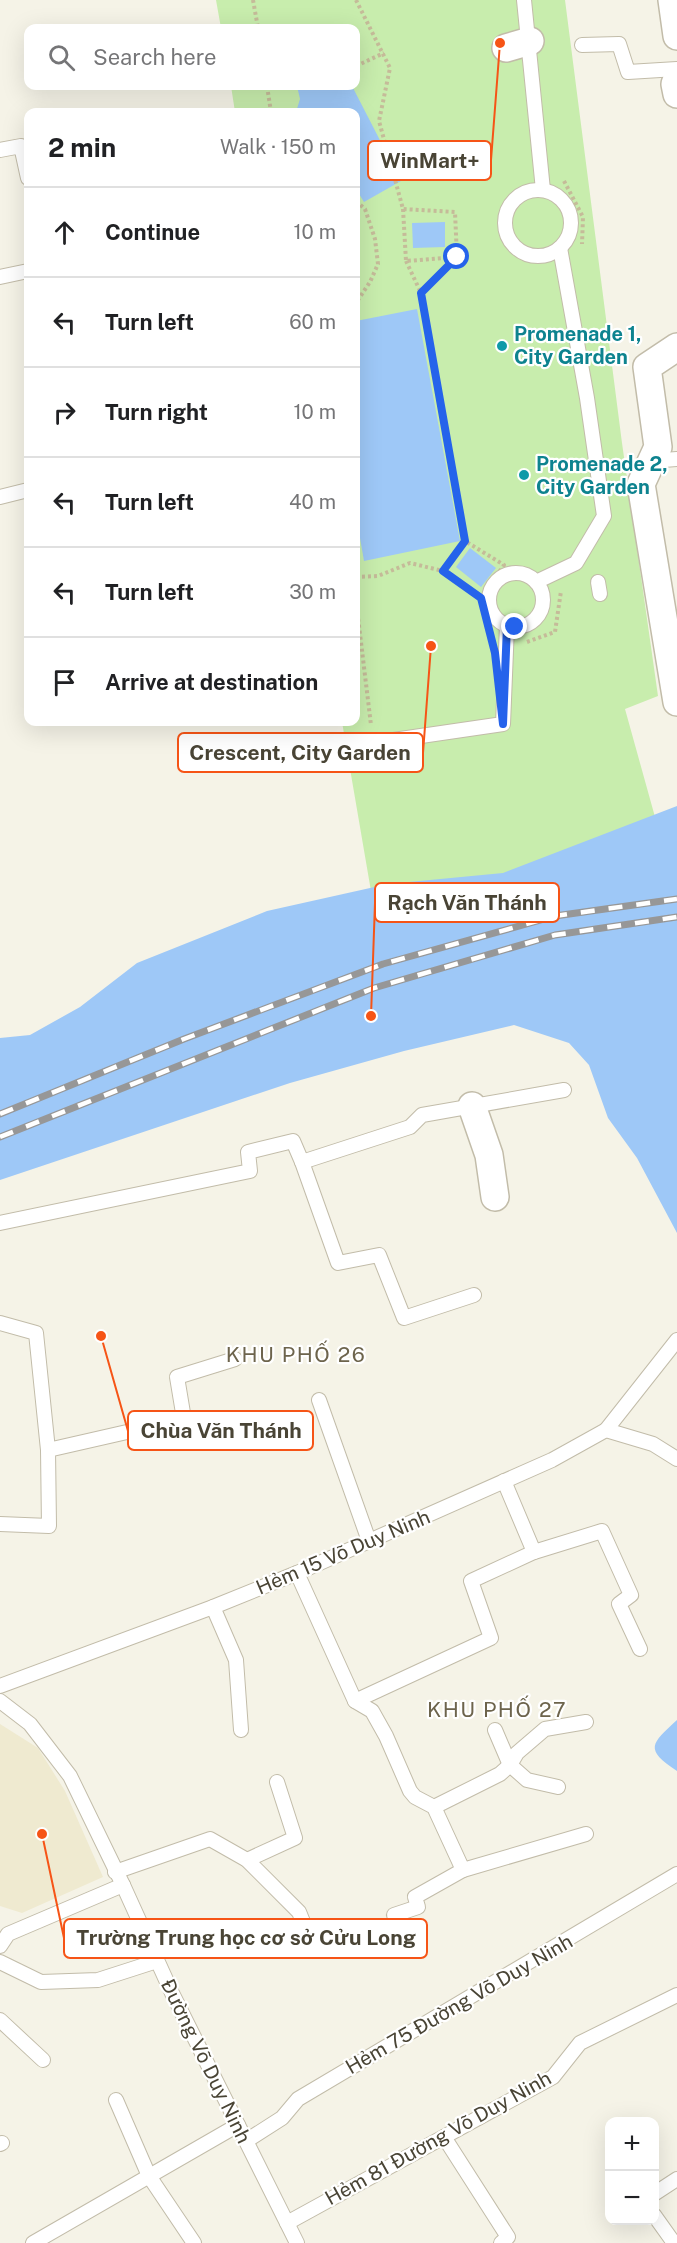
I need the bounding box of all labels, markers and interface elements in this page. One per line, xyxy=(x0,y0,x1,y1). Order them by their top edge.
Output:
search box xyxy=(24,24,360,90)
icon: search xyxy=(45,41,78,74)
text: Search here xyxy=(93,44,217,70)
text: 2 min xyxy=(48,132,116,163)
text: Walk · 150 m xyxy=(220,135,336,159)
callout: WinMart+ xyxy=(368,141,491,180)
text: WinMart+ xyxy=(380,148,480,173)
icon: ahead xyxy=(48,216,81,249)
text: Continue xyxy=(105,219,200,245)
text: 10 m xyxy=(293,220,336,244)
route start xyxy=(443,243,469,269)
icon: left xyxy=(48,306,81,339)
text: Turn left xyxy=(105,309,194,335)
text: 60 m xyxy=(289,310,336,334)
place label: Promenade 1, City Garden xyxy=(514,322,642,369)
marker: Promenade 1, City Garden xyxy=(495,339,509,353)
icon: right xyxy=(48,396,81,429)
text: Turn right xyxy=(105,399,208,425)
text: 10 m xyxy=(293,400,336,424)
place label: Promenade 2, City Garden xyxy=(536,452,668,499)
marker: Promenade 2, City Garden xyxy=(517,468,531,482)
icon: left xyxy=(48,486,81,519)
text: Turn left xyxy=(105,489,194,515)
text: 40 m xyxy=(289,490,336,514)
icon: left xyxy=(48,576,81,609)
text: Turn left xyxy=(105,579,194,605)
text: 30 m xyxy=(289,580,336,604)
route end xyxy=(501,613,527,639)
icon: arrive xyxy=(48,666,81,699)
text: Arrive at destination xyxy=(105,669,318,695)
callout: Crescent, City Garden xyxy=(178,733,423,772)
text: Crescent, City Garden xyxy=(189,740,411,765)
callout: Rạch Văn Thánh xyxy=(375,883,559,922)
text: Rạch Văn Thánh xyxy=(387,890,547,915)
district label: KHU PHỐ 26 xyxy=(226,1340,366,1367)
callout: Chùa Văn Thánh xyxy=(128,1411,313,1450)
text: Chùa Văn Thánh xyxy=(140,1418,302,1443)
street label: Hẻm 15 Võ Duy Ninh xyxy=(252,1504,434,1600)
district label: KHU PHỐ 27 xyxy=(427,1695,567,1722)
callout: Trường Trung học cơ sở Cửu Long xyxy=(64,1919,427,1958)
text: Trường Trung học cơ sở Cửu Long xyxy=(76,1925,416,1950)
street label: Hẻm 75 Đường Võ Duy Ninh xyxy=(341,1929,577,2079)
street label: Đường Võ Duy Ninh xyxy=(156,1975,256,2147)
street label: Hẻm 81 Đường Võ Duy Ninh xyxy=(321,2066,555,2210)
map controls xyxy=(605,2117,659,2225)
button: + xyxy=(605,2117,659,2171)
button: − xyxy=(605,2171,659,2225)

